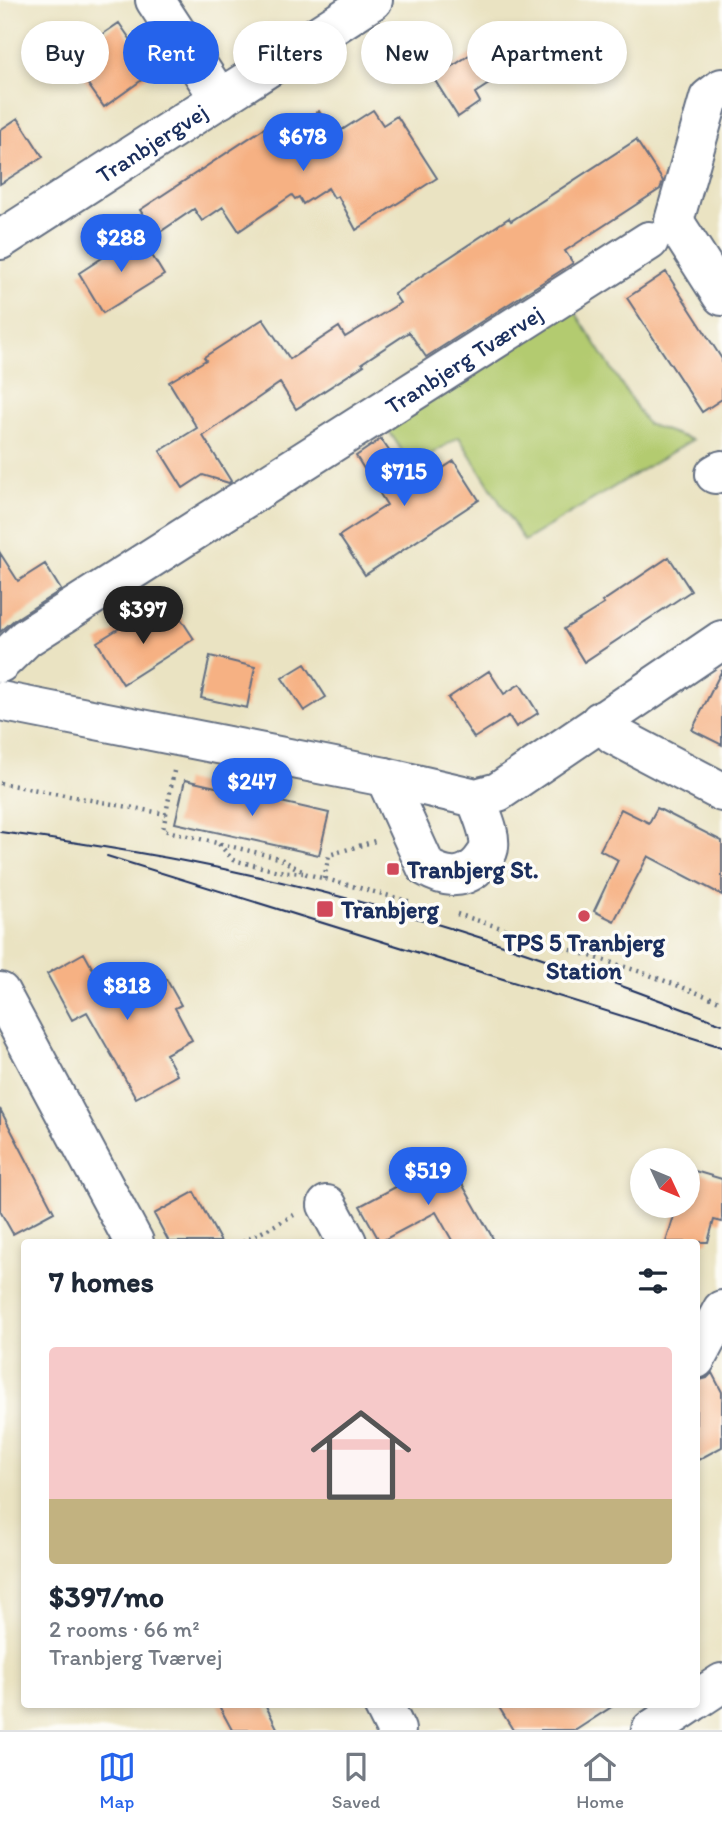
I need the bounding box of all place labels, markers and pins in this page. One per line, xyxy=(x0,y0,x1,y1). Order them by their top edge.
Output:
pin: $678 xyxy=(262,114,344,173)
pin: $288 xyxy=(80,215,162,274)
pin: $715 xyxy=(363,448,445,508)
pin: $397 xyxy=(102,586,184,646)
pin: $247 xyxy=(211,758,293,818)
place label: Tranbjerg St. xyxy=(406,855,539,885)
marker: Tranbjerg St. xyxy=(385,861,401,877)
place label: Tranbjerg xyxy=(340,895,439,925)
marker: Tranbjerg xyxy=(315,899,335,919)
marker: TPS 5 Tranbjerg Station xyxy=(576,908,592,924)
place label: TPS 5 Tranbjerg Station xyxy=(502,928,666,985)
pin: $818 xyxy=(86,962,168,1022)
pin: $519 xyxy=(387,1148,469,1207)

